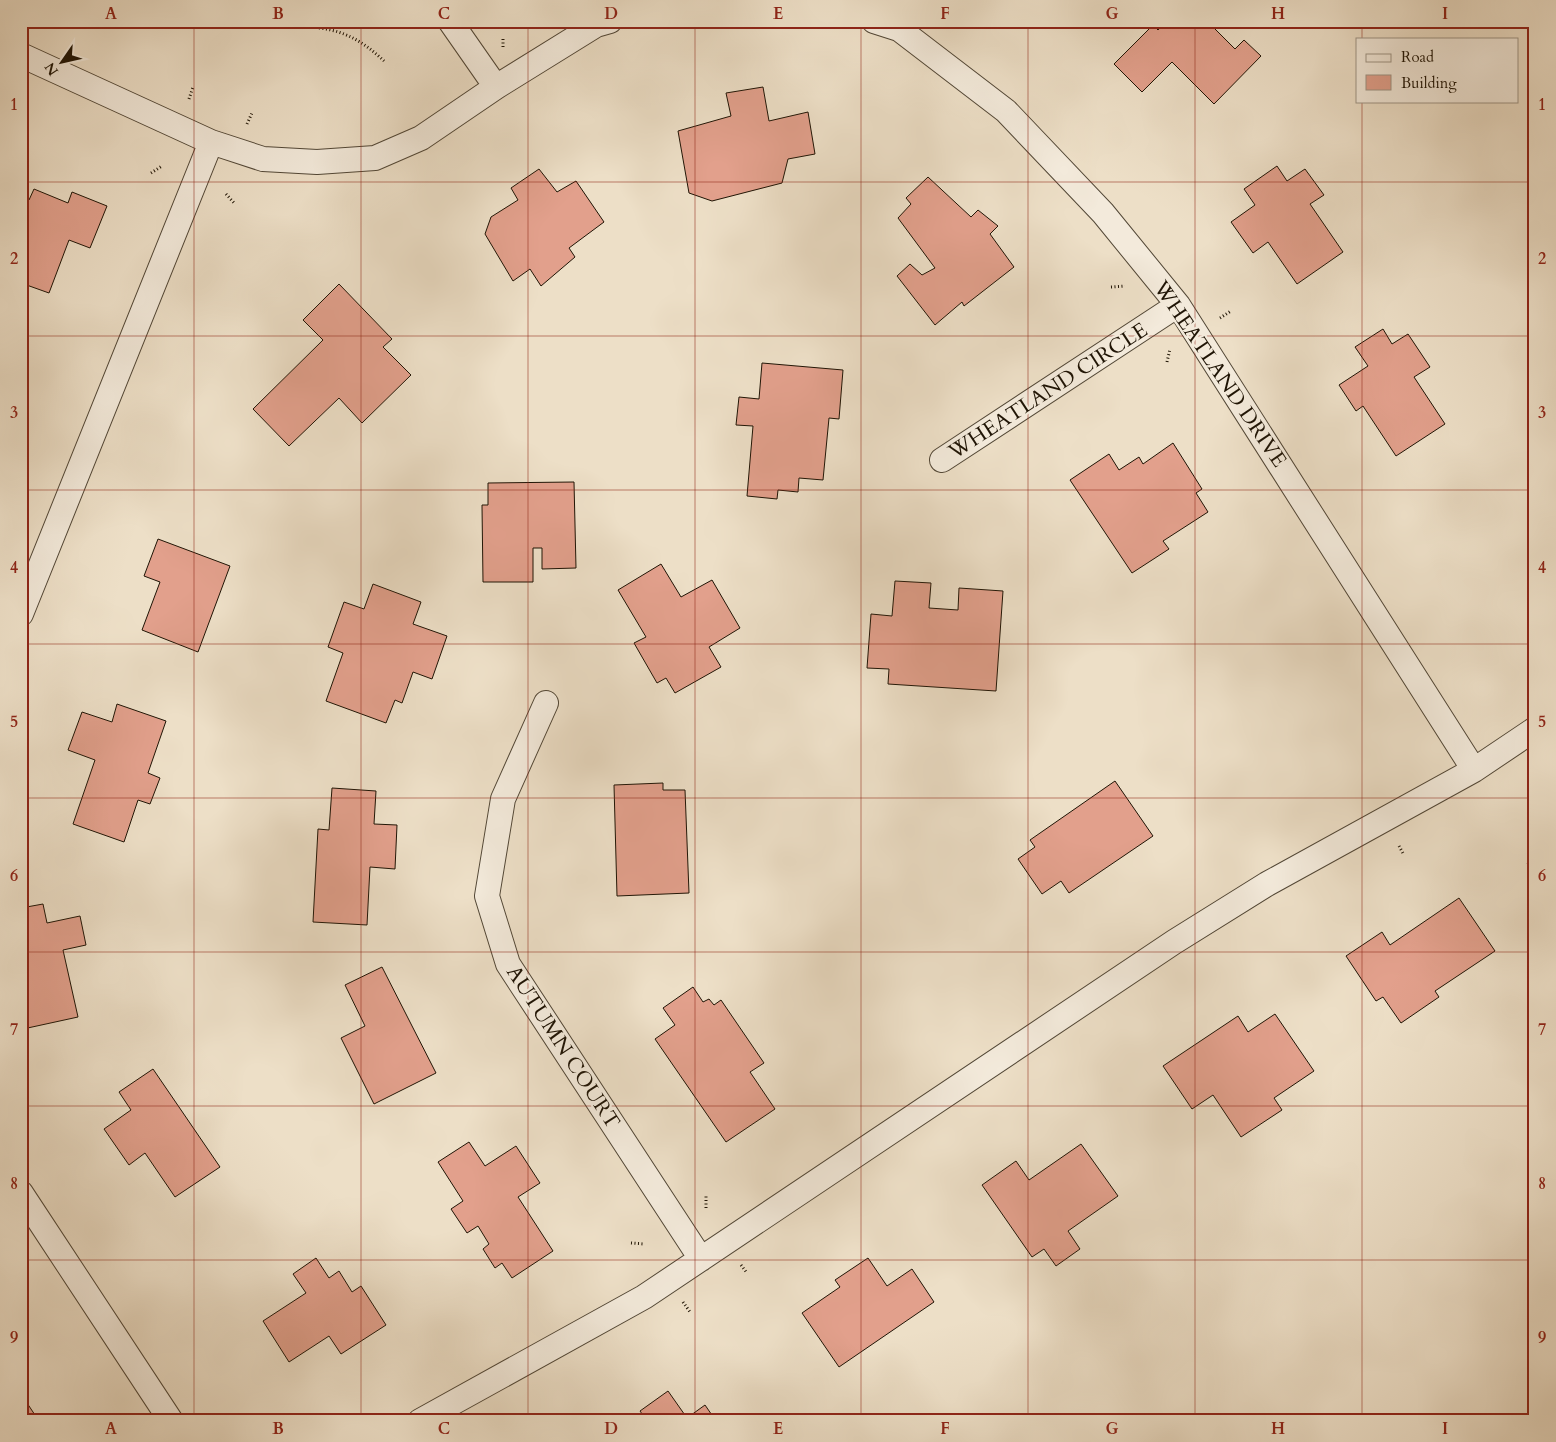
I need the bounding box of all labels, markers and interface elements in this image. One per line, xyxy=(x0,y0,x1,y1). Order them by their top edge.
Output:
text: A xyxy=(105,3,117,25)
text: B xyxy=(272,3,284,25)
text: C xyxy=(438,3,450,25)
text: D xyxy=(604,3,618,25)
text: E xyxy=(773,3,783,25)
text: F xyxy=(940,3,950,25)
text: G xyxy=(1105,3,1119,25)
text: H xyxy=(1271,3,1285,25)
text: I xyxy=(1442,3,1448,25)
north arrow xyxy=(38,38,88,88)
legend xyxy=(1356,38,1518,102)
text: Road xyxy=(1401,47,1434,67)
text: N xyxy=(40,59,63,79)
text: Building xyxy=(1401,73,1457,93)
text: 1 xyxy=(10,94,18,116)
text: 1 xyxy=(1538,94,1546,116)
text: 2 xyxy=(10,248,18,270)
text: 2 xyxy=(1538,248,1546,270)
street label: WHEATLAND DRIVE xyxy=(1146,274,1293,473)
street label: WHEATLAND CIRCLE xyxy=(942,316,1153,467)
text: 3 xyxy=(10,402,18,424)
text: 3 xyxy=(1538,402,1546,424)
text: 4 xyxy=(10,557,18,579)
text: 4 xyxy=(1538,557,1546,579)
text: 5 xyxy=(10,711,18,733)
text: 5 xyxy=(1538,711,1546,733)
text: 6 xyxy=(10,865,18,887)
text: 6 xyxy=(1538,865,1546,887)
street label: AUTUMN COURT xyxy=(499,960,627,1134)
text: 7 xyxy=(10,1019,18,1041)
text: 7 xyxy=(1538,1019,1546,1041)
text: 8 xyxy=(10,1173,18,1195)
text: 8 xyxy=(1538,1173,1546,1195)
text: 9 xyxy=(10,1327,18,1349)
text: 9 xyxy=(1538,1327,1546,1349)
text: A xyxy=(105,1418,117,1440)
text: B xyxy=(272,1418,284,1440)
text: C xyxy=(438,1418,450,1440)
text: D xyxy=(604,1418,618,1440)
text: E xyxy=(773,1418,783,1440)
text: F xyxy=(940,1418,950,1440)
text: G xyxy=(1105,1418,1119,1440)
text: H xyxy=(1271,1418,1285,1440)
text: I xyxy=(1442,1418,1448,1440)

